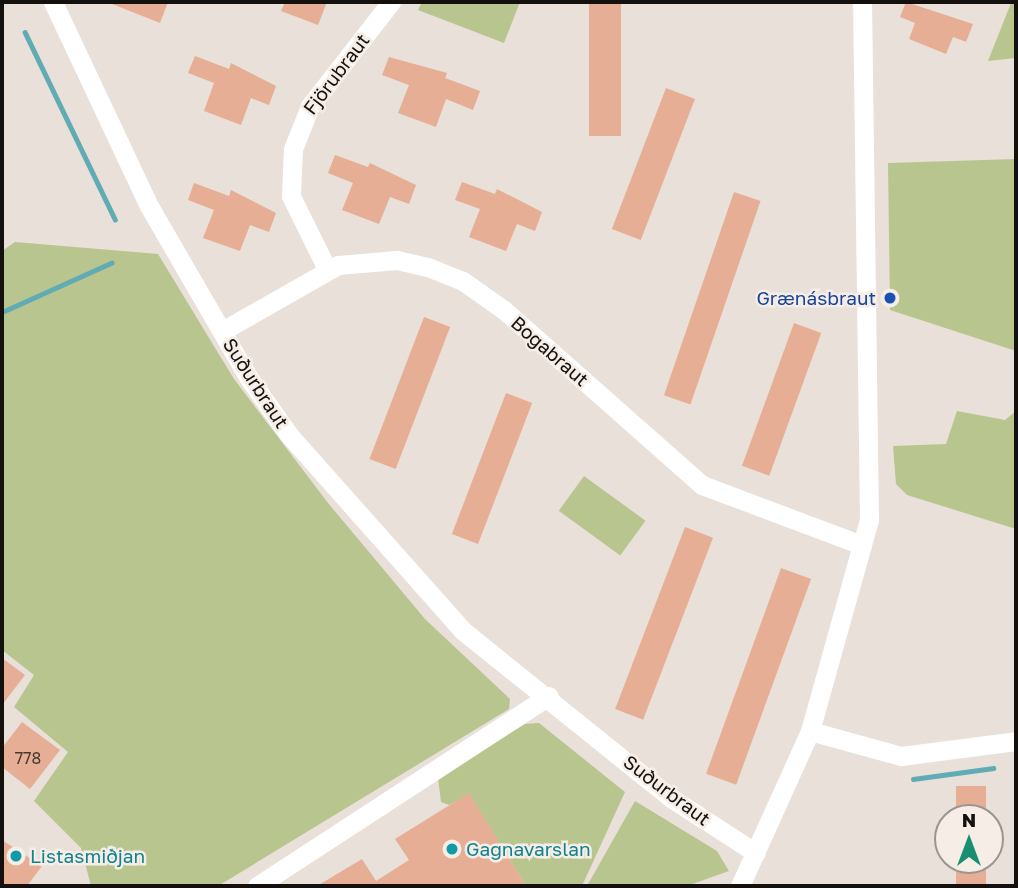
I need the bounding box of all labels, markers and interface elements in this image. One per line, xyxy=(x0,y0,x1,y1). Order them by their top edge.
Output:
street label: Fjörubraut xyxy=(298,29,374,119)
place label: Grænásbraut xyxy=(756,287,876,309)
marker: Grænásbraut xyxy=(882,290,898,306)
street label: Bogabraut xyxy=(507,311,593,391)
street label: Suðurbraut xyxy=(218,334,294,432)
house number: 778 xyxy=(15,748,41,768)
street label: Suðurbraut xyxy=(619,750,715,830)
north arrow xyxy=(934,804,1004,874)
text: N xyxy=(962,808,976,831)
place label: Gagnavarslan xyxy=(466,838,591,860)
marker: Gagnavarslan xyxy=(444,841,460,857)
place label: Listasmiðjan xyxy=(30,845,145,867)
marker: Listasmiðjan xyxy=(8,848,24,864)

